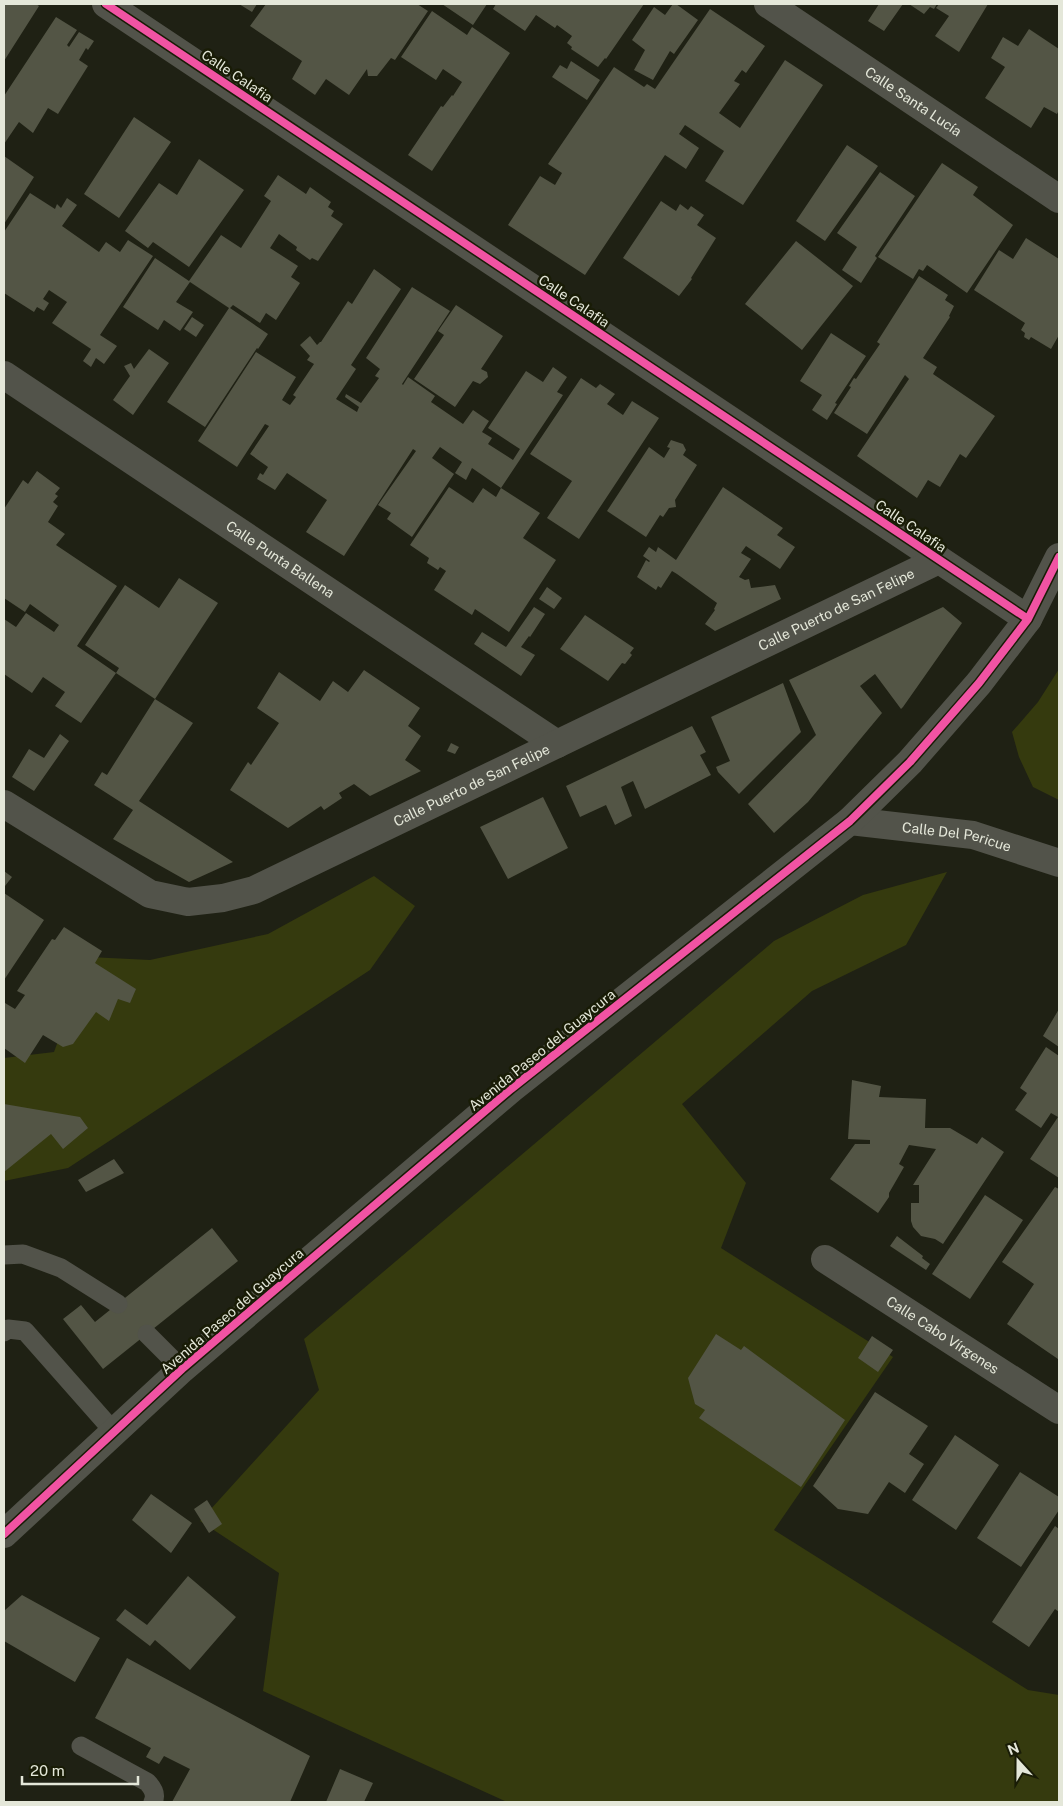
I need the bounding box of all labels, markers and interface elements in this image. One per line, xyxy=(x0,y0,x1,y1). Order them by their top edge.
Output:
street label: Calle Calafia xyxy=(198,46,276,106)
street label: Calle Santa Lucía xyxy=(862,63,965,139)
street label: Calle Calafia xyxy=(535,271,613,331)
street label: Calle Calafia xyxy=(872,496,950,556)
street label: Calle Punta Ballena xyxy=(223,517,337,601)
street label: Calle Puerto de San Felipe xyxy=(756,565,917,654)
street label: Calle Puerto de San Felipe xyxy=(391,741,552,830)
street label: Calle Del Pericue xyxy=(901,819,1013,855)
street label: Avenida Paseo del Guaycura xyxy=(466,986,618,1114)
street label: Avenida Paseo del Guaycura xyxy=(158,1245,306,1377)
street label: Calle Cabo Vírgenes xyxy=(883,1293,1002,1377)
north arrow xyxy=(993,1736,1043,1786)
text: N xyxy=(1005,1739,1021,1758)
scale bar xyxy=(22,1754,139,1786)
text: 20 m xyxy=(30,1762,65,1779)

